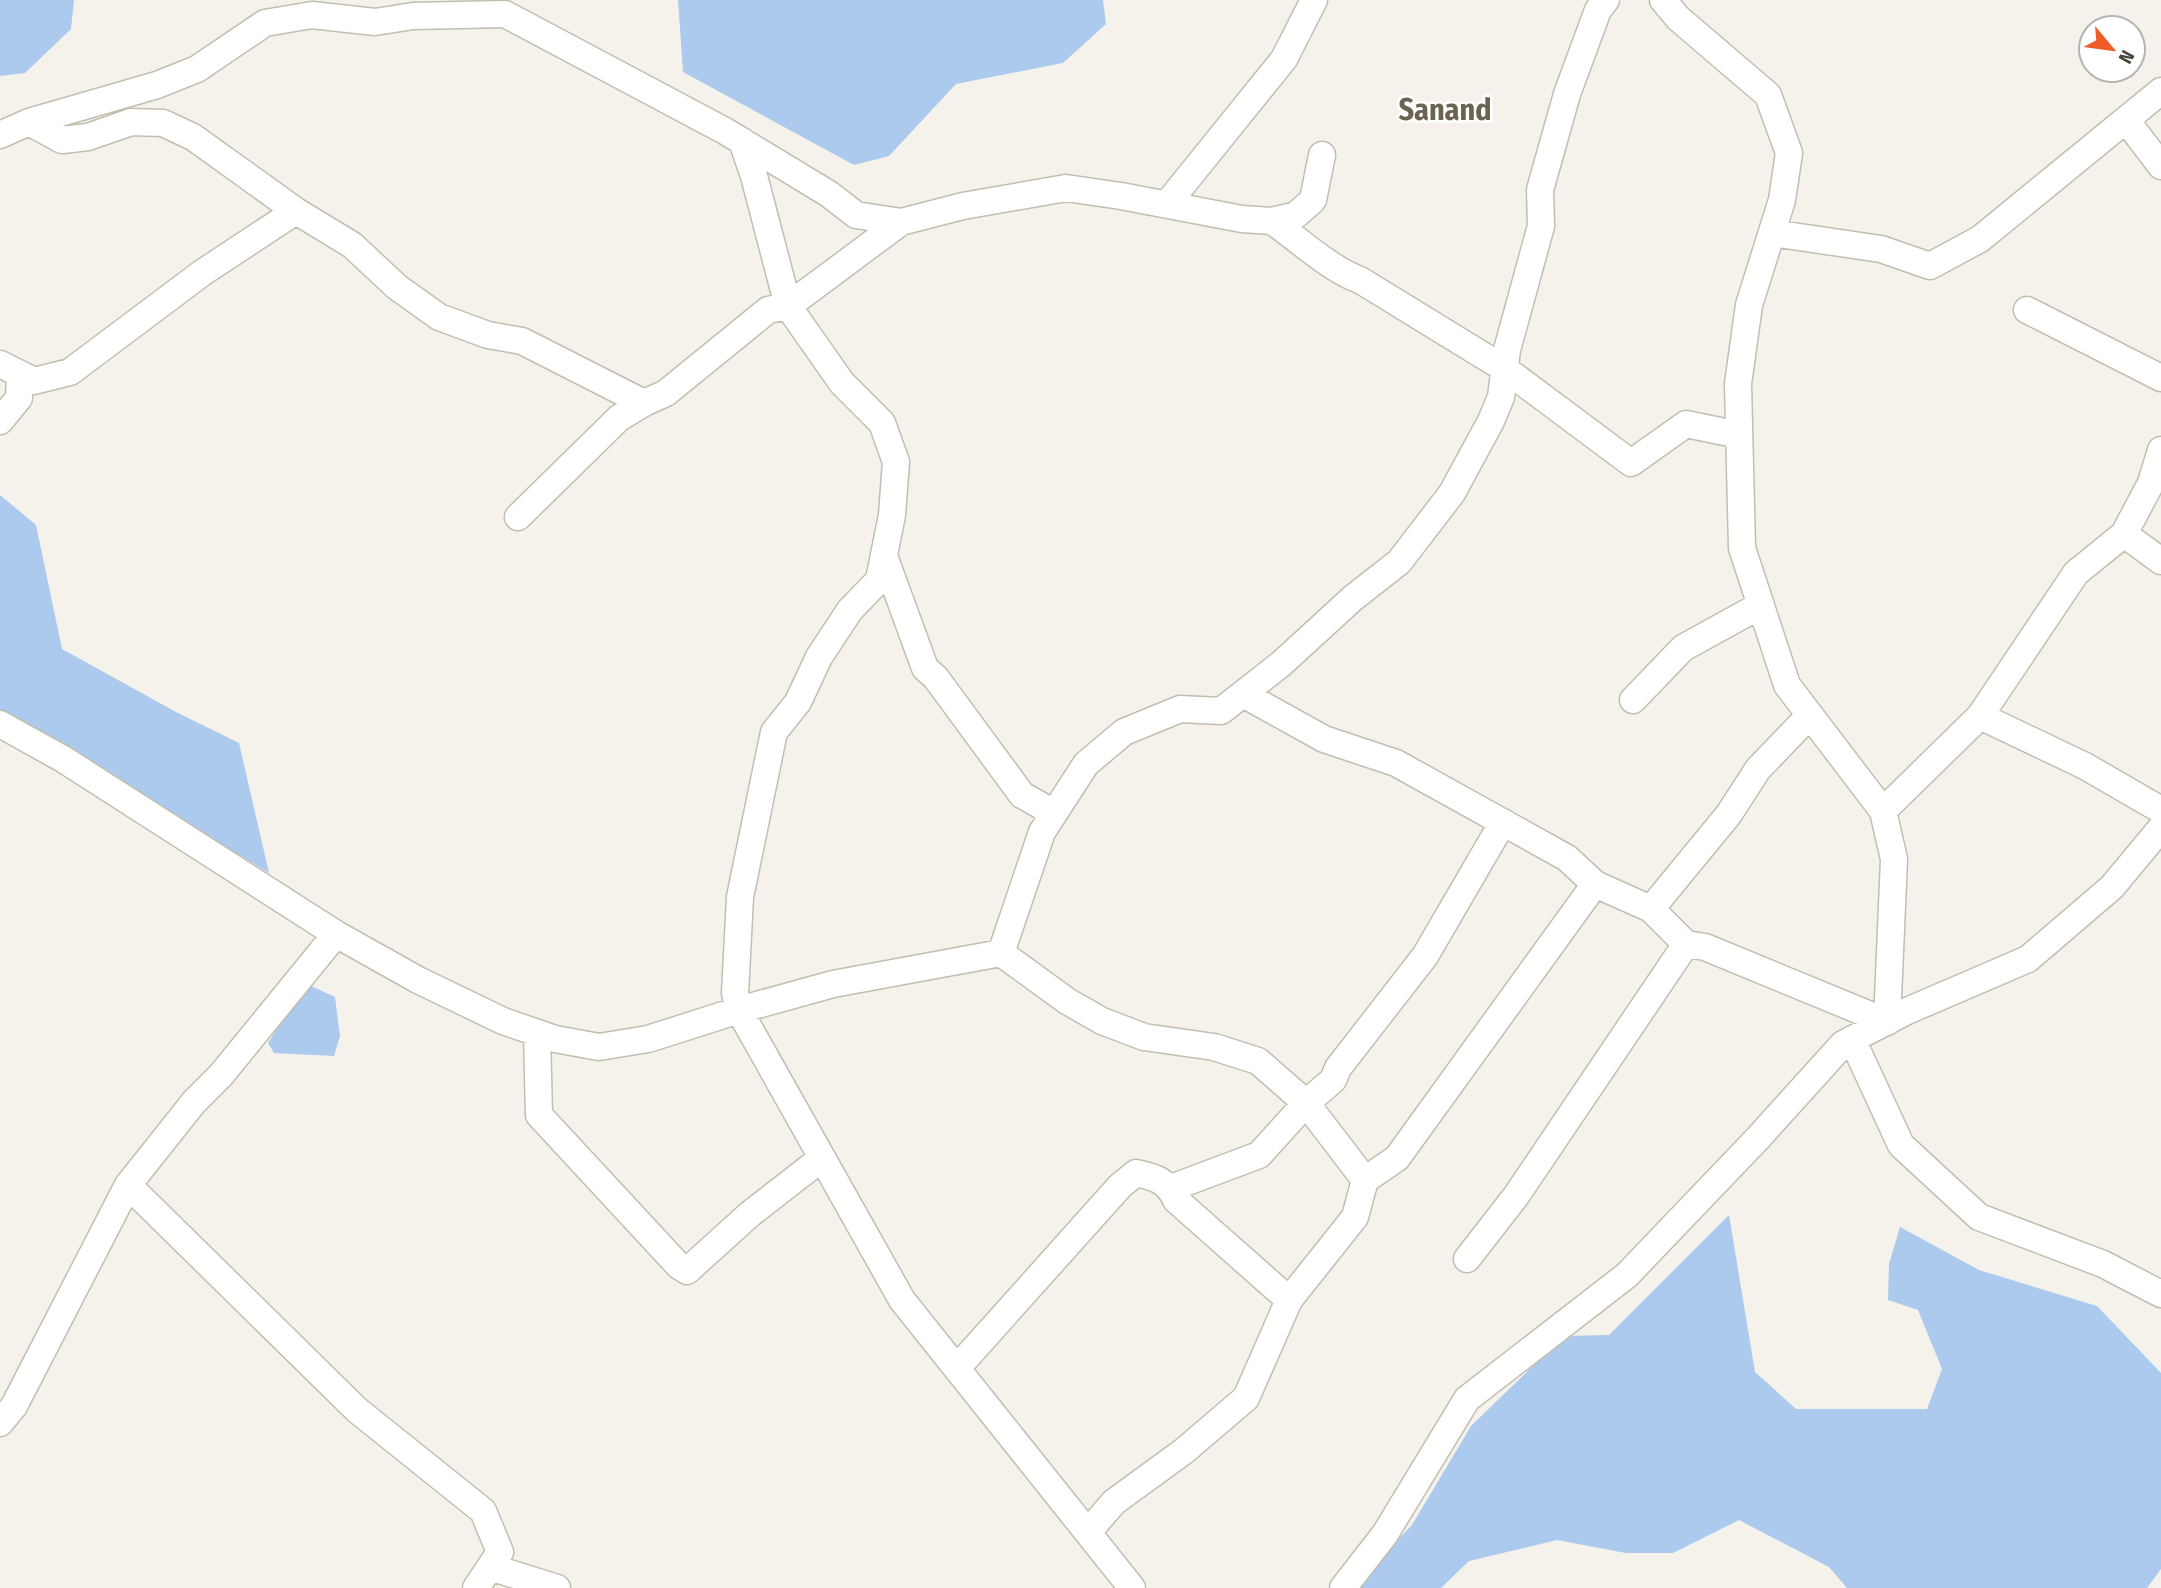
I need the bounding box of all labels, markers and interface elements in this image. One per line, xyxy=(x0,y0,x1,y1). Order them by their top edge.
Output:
north arrow xyxy=(2077,14,2147,84)
text: N xyxy=(2114,46,2139,68)
district label: Sanand xyxy=(1398,92,1492,128)

